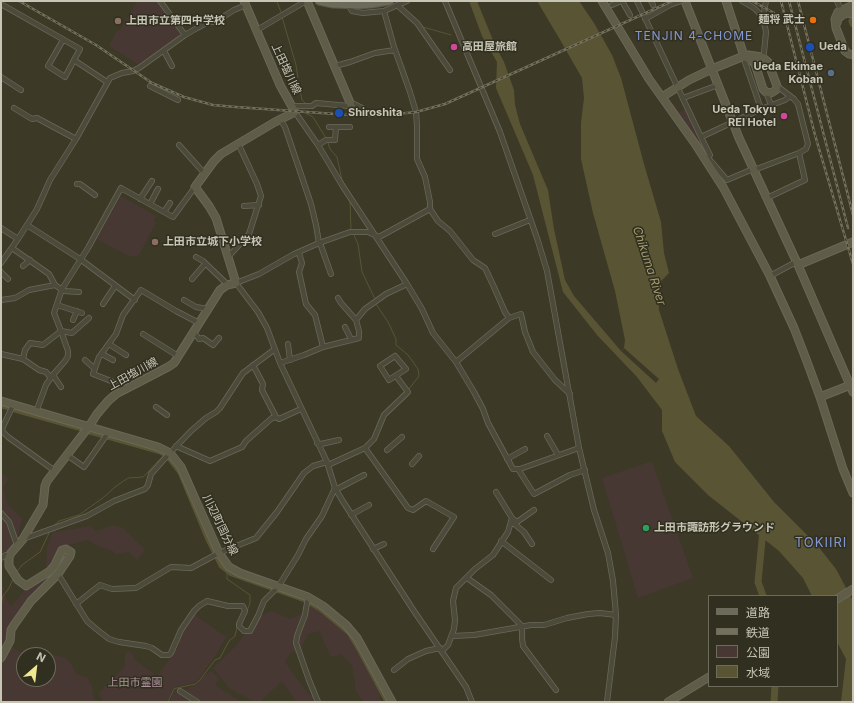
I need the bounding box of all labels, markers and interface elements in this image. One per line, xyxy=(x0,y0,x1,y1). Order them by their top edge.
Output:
place label: 麺将 武士 xyxy=(758,13,805,27)
place label: 上田市立第四中学校 xyxy=(126,14,225,28)
marker: 麺将 武士 xyxy=(808,15,818,25)
marker: 上田市立第四中学校 xyxy=(113,16,123,26)
district label: TENJIN 4-CHOME xyxy=(635,29,753,43)
place label: 高田屋旅館 xyxy=(462,40,517,54)
place label: Ueda xyxy=(819,40,847,54)
street label: 上田塩川線 xyxy=(268,41,304,97)
marker: Ueda xyxy=(804,41,816,53)
marker: 高田屋旅館 xyxy=(449,42,459,52)
place label: Ueda Ekimae Koban xyxy=(753,60,823,86)
marker: Ueda Ekimae Koban xyxy=(826,68,836,78)
place label: Ueda Tokyu REI Hotel xyxy=(712,103,776,129)
place label: Shiroshita xyxy=(348,106,402,120)
marker: Shiroshita xyxy=(333,107,345,119)
marker: Ueda Tokyu REI Hotel xyxy=(779,111,789,121)
water label: Chikuma River xyxy=(629,225,669,307)
place label: 上田市立城下小学校 xyxy=(163,235,262,249)
marker: 上田市立城下小学校 xyxy=(150,237,160,247)
street label: 上田塩川線 xyxy=(106,355,160,393)
street label: 川辺町国分線 xyxy=(200,492,240,558)
place label: 上田市諏訪形グラウンド xyxy=(654,521,775,535)
marker: 上田市諏訪形グラウンド xyxy=(641,523,651,533)
district label: TOKIIRI xyxy=(795,535,847,551)
legend xyxy=(708,595,838,687)
text: 道路 xyxy=(746,605,770,620)
text: 鉄道 xyxy=(746,625,770,640)
text: 公園 xyxy=(746,645,770,660)
north arrow xyxy=(16,647,56,687)
text: N xyxy=(34,649,48,665)
text: 水域 xyxy=(746,665,770,680)
park label: 上田市霊園 xyxy=(108,676,162,690)

